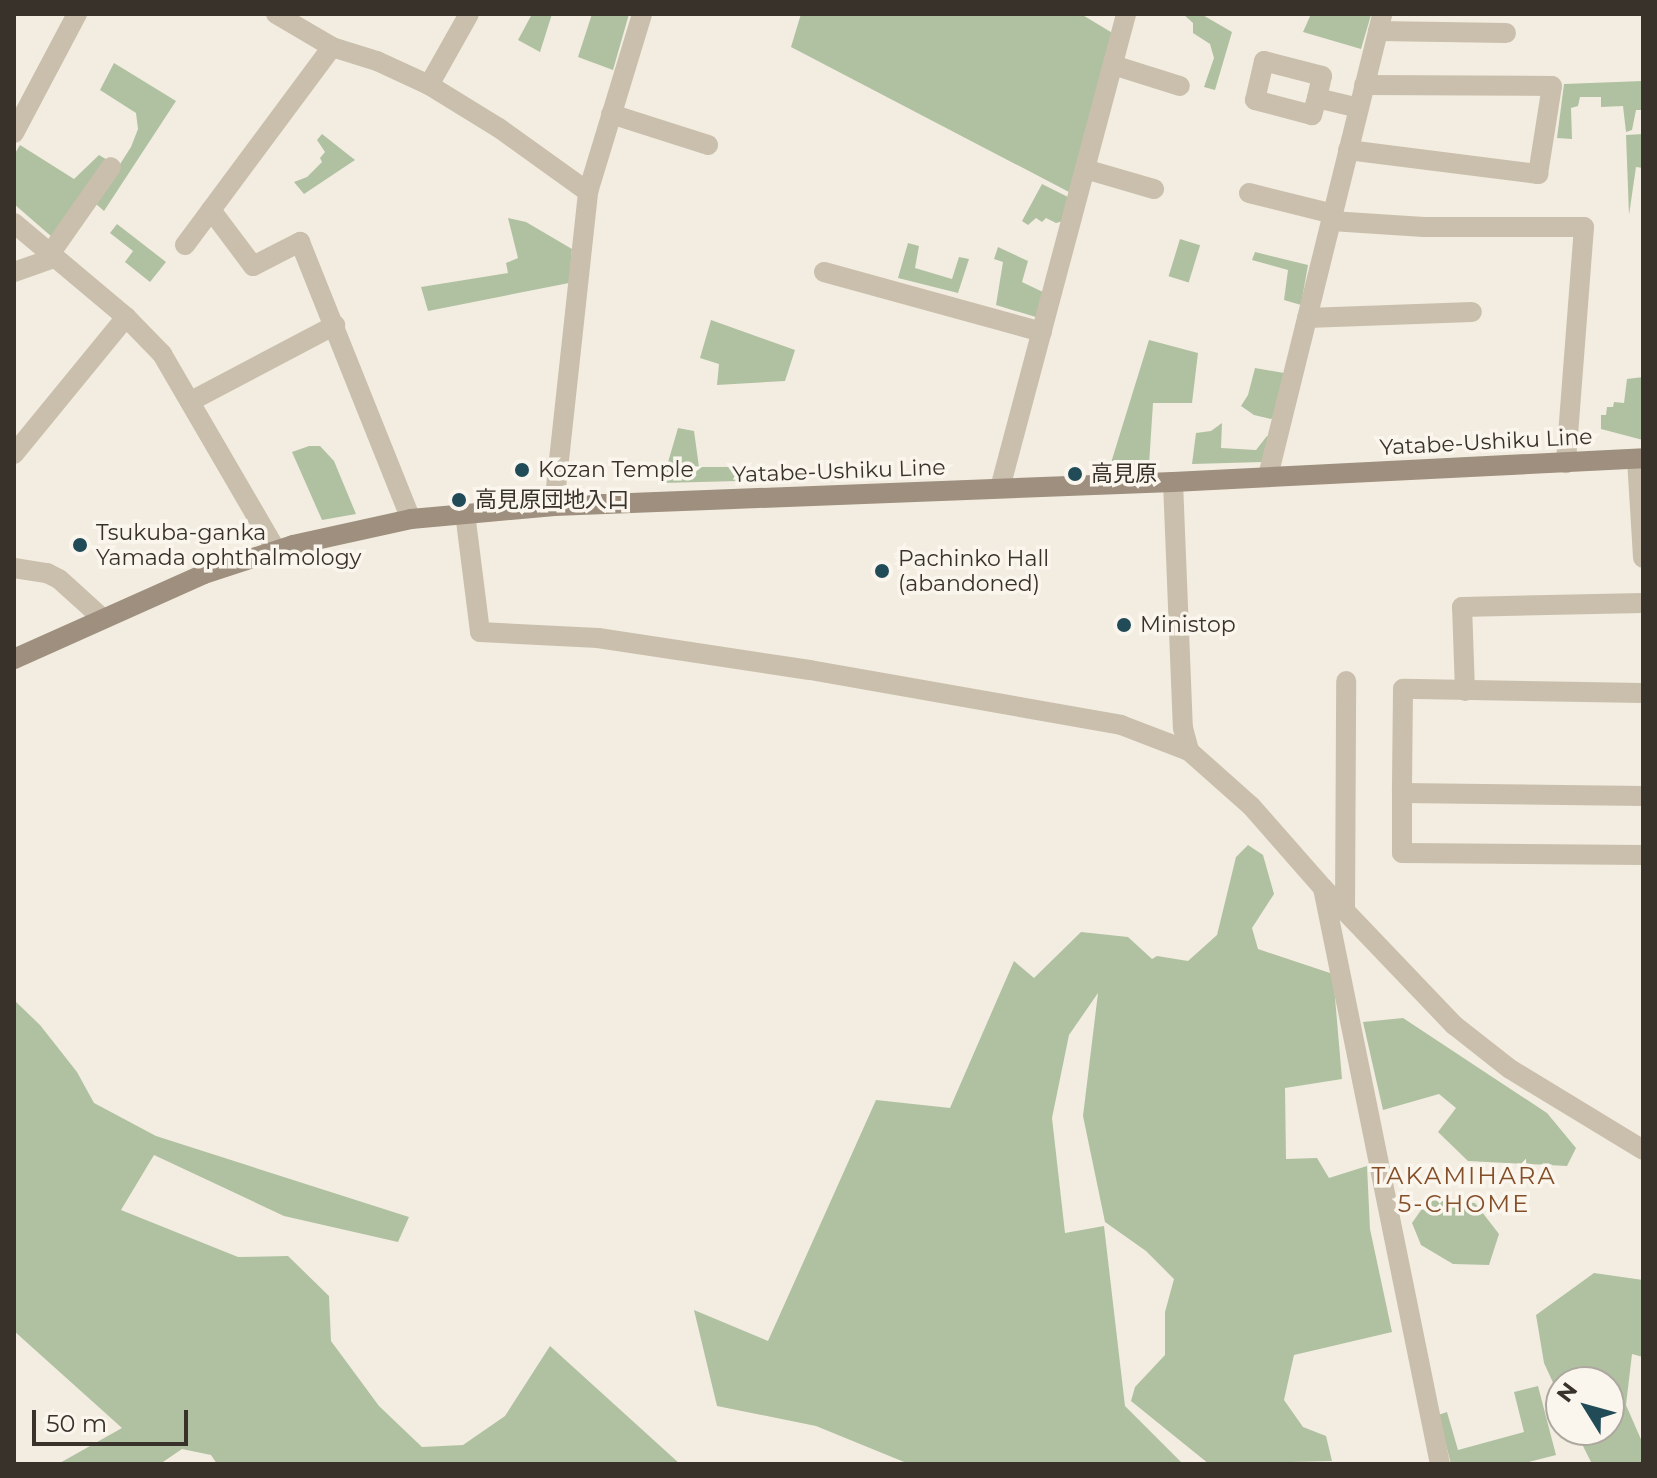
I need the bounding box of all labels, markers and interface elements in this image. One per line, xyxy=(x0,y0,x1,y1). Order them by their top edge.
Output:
street label: Yatabe-Ushiku Line xyxy=(1379,423,1593,461)
street label: Yatabe-Ushiku Line xyxy=(732,454,946,488)
place label: Kozan Temple xyxy=(538,457,694,483)
marker: Kozan Temple xyxy=(513,461,531,479)
place label: 高見原 xyxy=(1091,461,1157,487)
marker: 高見原 xyxy=(1066,465,1084,483)
place label: 高見原団地入口 xyxy=(475,487,629,513)
marker: 高見原団地入口 xyxy=(450,491,468,509)
place label: Tsukuba-ganka Yamada ophthalmology xyxy=(96,519,362,570)
marker: Tsukuba-ganka Yamada ophthalmology xyxy=(71,536,89,554)
place label: Pachinko Hall (abandoned) xyxy=(898,545,1049,596)
marker: Pachinko Hall (abandoned) xyxy=(873,562,891,580)
place label: Ministop xyxy=(1140,612,1236,638)
marker: Ministop xyxy=(1115,616,1133,634)
district label: TAKAMIHARA 5-CHOME xyxy=(1371,1162,1557,1218)
north arrow xyxy=(1545,1366,1625,1446)
text: N xyxy=(1551,1377,1583,1408)
scale bar xyxy=(36,1394,192,1444)
text: 50 m xyxy=(46,1409,107,1438)

